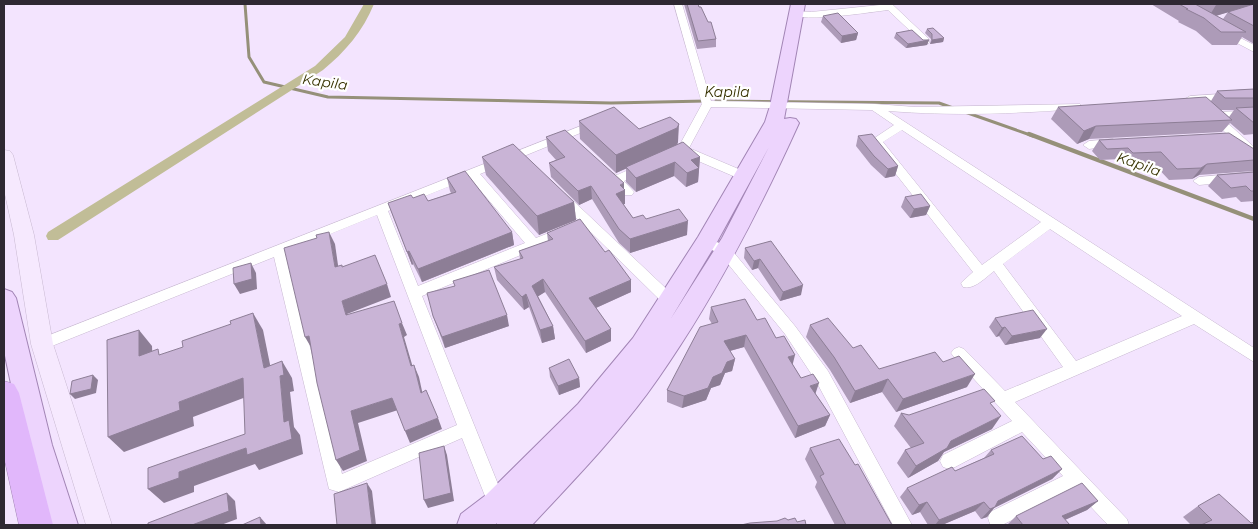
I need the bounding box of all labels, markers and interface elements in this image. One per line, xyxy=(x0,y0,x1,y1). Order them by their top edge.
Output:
water label: Kapila xyxy=(301,70,349,94)
water label: Kapila xyxy=(704,83,750,101)
water label: Kapila xyxy=(1114,148,1164,180)

